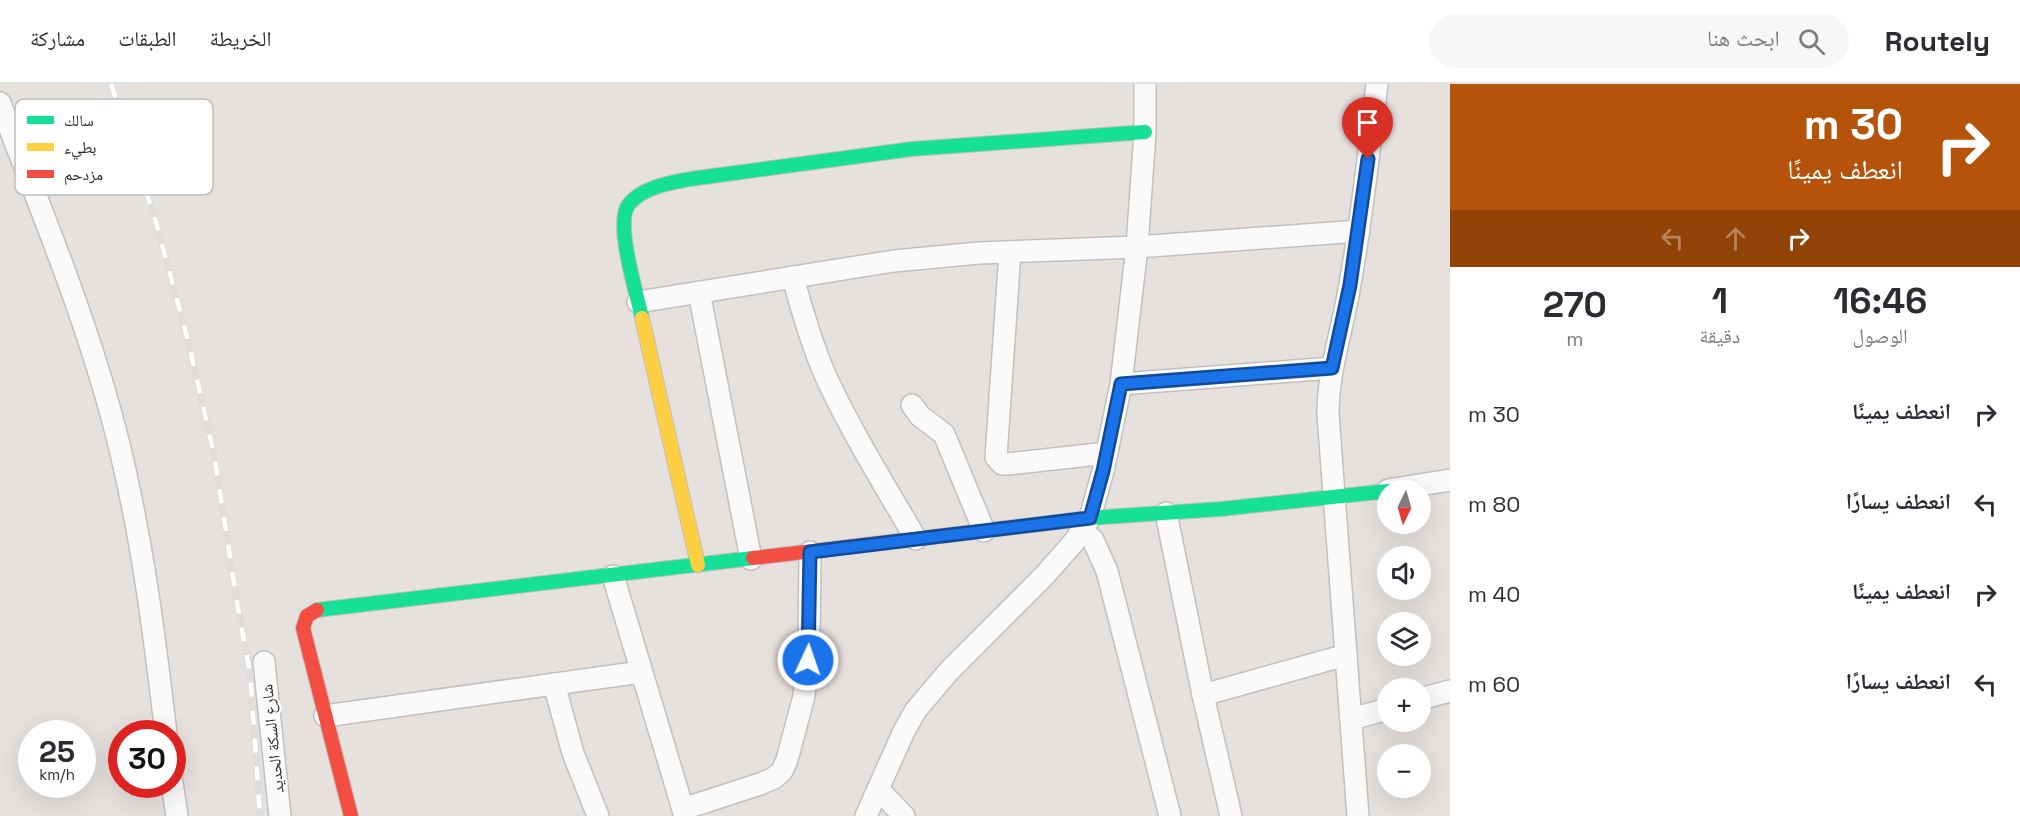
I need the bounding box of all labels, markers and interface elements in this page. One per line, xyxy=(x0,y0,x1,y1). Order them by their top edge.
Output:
search box xyxy=(1429,14,1849,68)
text: Routely xyxy=(1885,23,1990,59)
text: ابحث هنا xyxy=(1707,24,1780,52)
text: مشاركة xyxy=(30,25,85,52)
text: الطبقات xyxy=(118,25,177,52)
text: الخريطة xyxy=(210,25,271,52)
icon: search xyxy=(1795,25,1828,58)
pin xyxy=(1342,97,1393,159)
text: 30 m xyxy=(1804,98,1903,151)
legend xyxy=(15,99,213,195)
icon: arrive xyxy=(1351,106,1384,139)
icon: right xyxy=(1924,108,2002,186)
text: سالك xyxy=(64,110,94,131)
text: بطيء xyxy=(64,137,96,160)
text: انعطف يمينًا xyxy=(1787,152,1903,187)
text: مزدحم xyxy=(64,164,103,185)
icon: left xyxy=(1656,222,1689,255)
icon: ahead xyxy=(1719,222,1752,255)
icon: right xyxy=(1782,222,1815,255)
text: 1 xyxy=(1712,278,1728,324)
text: 16:46 xyxy=(1833,278,1927,324)
text: 270 xyxy=(1543,282,1607,328)
text: دقيقة xyxy=(1700,323,1740,349)
text: الوصول xyxy=(1852,323,1908,349)
text: m xyxy=(1566,326,1583,352)
text: انعطف يمينًا xyxy=(1852,397,1951,425)
icon: right xyxy=(1969,398,2002,431)
text: 30 m xyxy=(1468,400,1520,428)
north arrow xyxy=(1377,480,1431,534)
map controls xyxy=(1377,480,1431,798)
text: انعطف يسارًا xyxy=(1846,487,1951,515)
icon: left xyxy=(1969,488,2002,521)
text: 80 m xyxy=(1468,490,1520,518)
button: sound xyxy=(1377,546,1431,600)
text: انعطف يمينًا xyxy=(1852,577,1951,605)
icon: right xyxy=(1969,578,2002,611)
text: 40 m xyxy=(1468,580,1520,608)
button: layers xyxy=(1377,612,1431,666)
position arrow xyxy=(776,628,840,692)
text: انعطف يسارًا xyxy=(1846,667,1951,695)
icon: left xyxy=(1969,668,2002,701)
text: 60 m xyxy=(1468,670,1520,698)
button: + xyxy=(1377,678,1431,732)
street label: شارع السكة الحديد xyxy=(256,683,289,795)
speed limit sign: 30 xyxy=(108,720,186,798)
text: 25 xyxy=(39,732,75,771)
button: − xyxy=(1377,744,1431,798)
text: km/h xyxy=(39,765,75,784)

